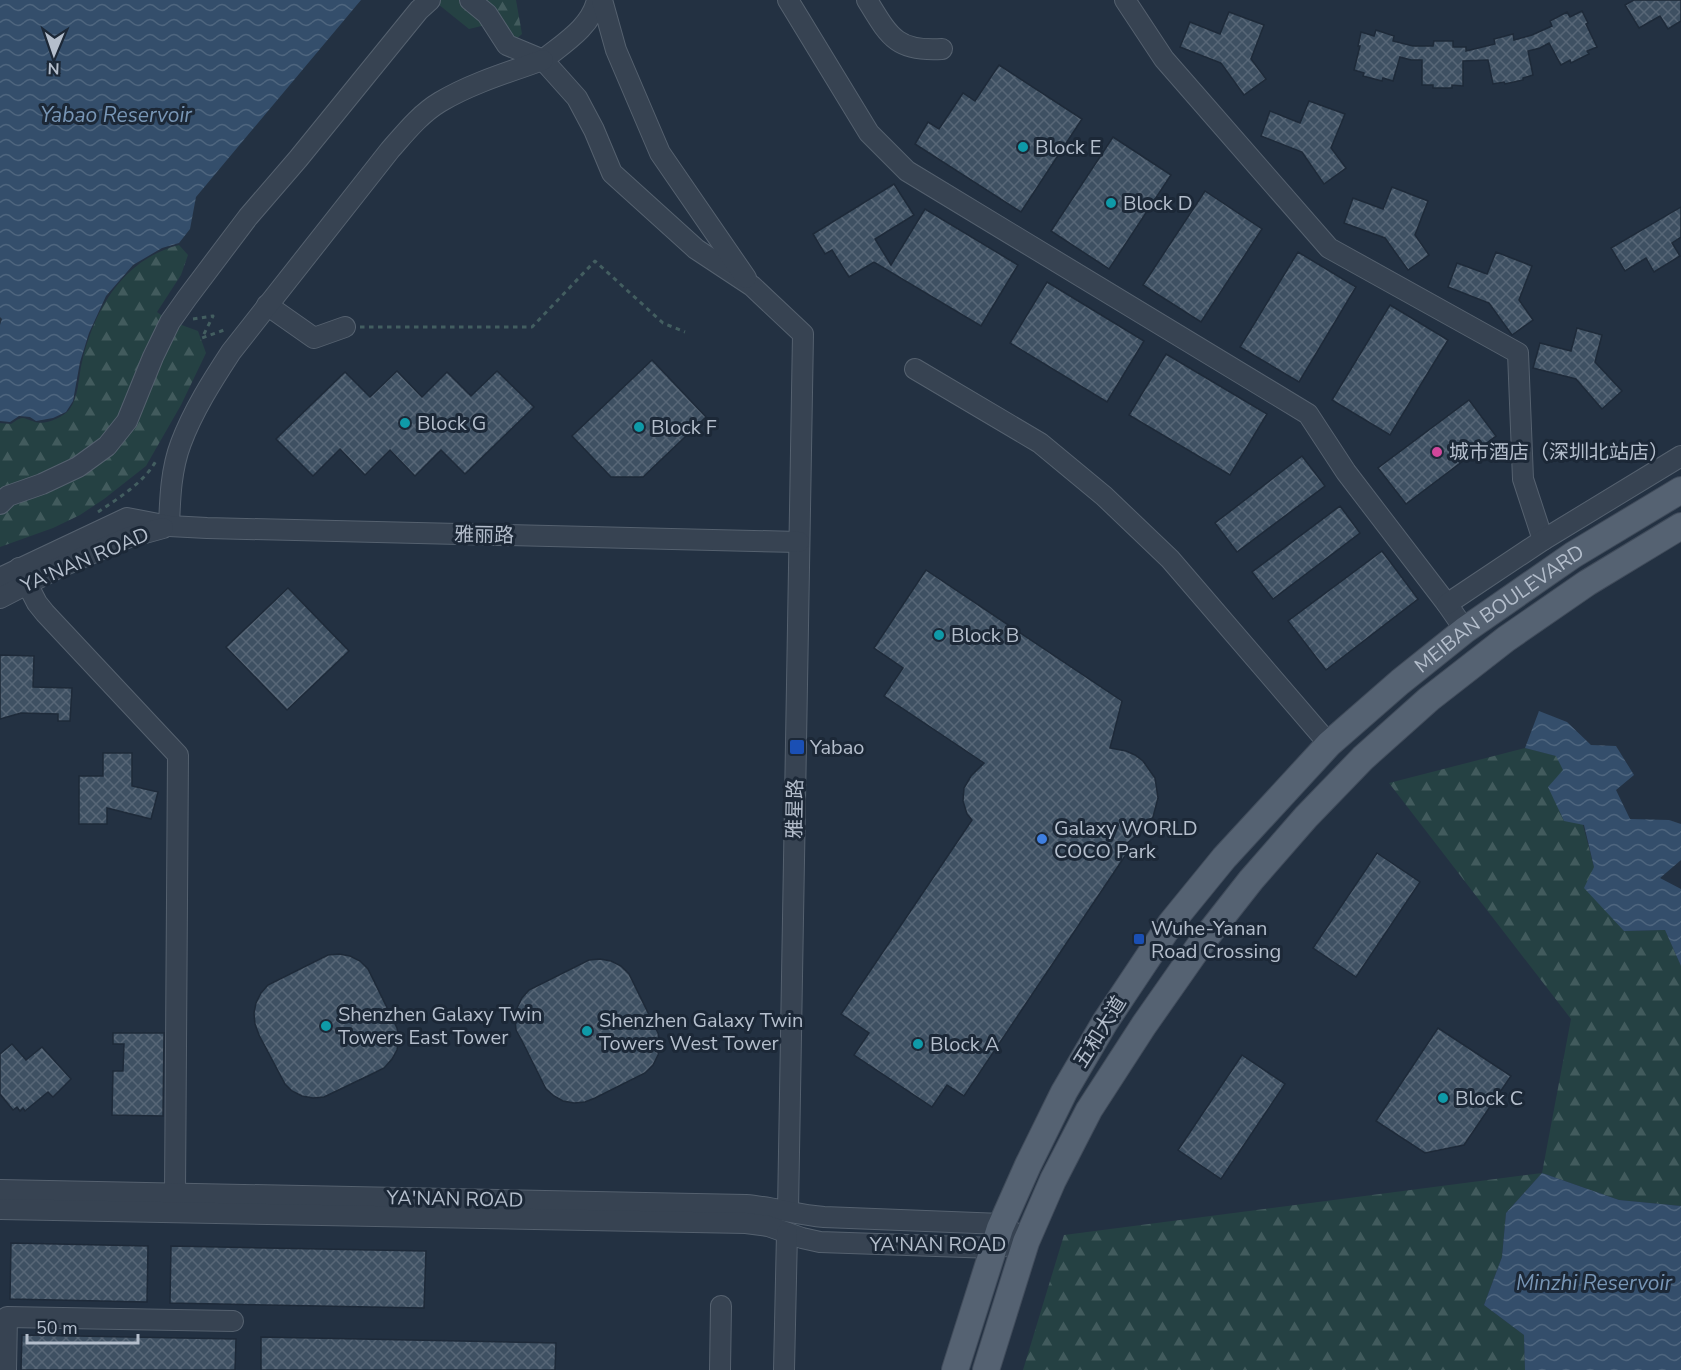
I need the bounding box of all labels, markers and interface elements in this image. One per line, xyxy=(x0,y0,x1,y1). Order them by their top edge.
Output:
north arrow xyxy=(24,24,84,84)
text: N xyxy=(47,57,60,79)
water label: Yabao Reservoir xyxy=(40,101,192,129)
place label: Block E xyxy=(1035,134,1102,161)
marker: Block E xyxy=(1016,140,1030,154)
place label: Block D xyxy=(1123,190,1193,217)
marker: Block D xyxy=(1104,196,1118,210)
place label: Block G xyxy=(417,410,486,437)
place label: Block F xyxy=(651,414,717,441)
marker: Block G xyxy=(398,416,412,430)
marker: Block F xyxy=(632,420,646,434)
place label: 城市酒店（深圳北站店） xyxy=(1449,439,1669,466)
marker: 城市酒店（深圳北站店） xyxy=(1430,445,1444,459)
street label: YA'NAN ROAD xyxy=(16,521,153,600)
street label: 雅丽路 xyxy=(454,521,514,549)
street label: MEIBAN BOULEVARD xyxy=(1409,538,1589,679)
place label: Block B xyxy=(951,622,1019,649)
marker: Block B xyxy=(932,628,946,642)
place label: Yabao xyxy=(809,734,864,761)
marker: Yabao xyxy=(788,738,806,756)
street label: 雅星路 xyxy=(781,779,809,839)
place label: Galaxy WORLD COCO Park xyxy=(1054,815,1197,865)
marker: Galaxy WORLD COCO Park xyxy=(1035,832,1049,846)
place label: Wuhe-Yanan Road Crossing xyxy=(1151,915,1281,965)
marker: Wuhe-Yanan Road Crossing xyxy=(1132,932,1146,946)
street label: 五和大道 xyxy=(1067,991,1133,1073)
place label: Shenzhen Galaxy Twin Towers East Tower xyxy=(338,1001,542,1051)
place label: Shenzhen Galaxy Twin Towers West Tower xyxy=(599,1007,803,1057)
marker: Shenzhen Galaxy Twin Towers East Tower xyxy=(319,1019,333,1033)
marker: Shenzhen Galaxy Twin Towers West Tower xyxy=(580,1024,594,1038)
place label: Block A xyxy=(930,1031,1000,1058)
marker: Block A xyxy=(911,1037,925,1051)
place label: Block C xyxy=(1455,1085,1523,1112)
marker: Block C xyxy=(1436,1091,1450,1105)
street label: YA'NAN ROAD xyxy=(385,1184,524,1214)
street label: YA'NAN ROAD xyxy=(869,1231,1006,1258)
water label: Minzhi Reservoir xyxy=(1516,1269,1672,1297)
scale bar xyxy=(27,1307,138,1345)
text: 50 m xyxy=(36,1316,78,1340)

